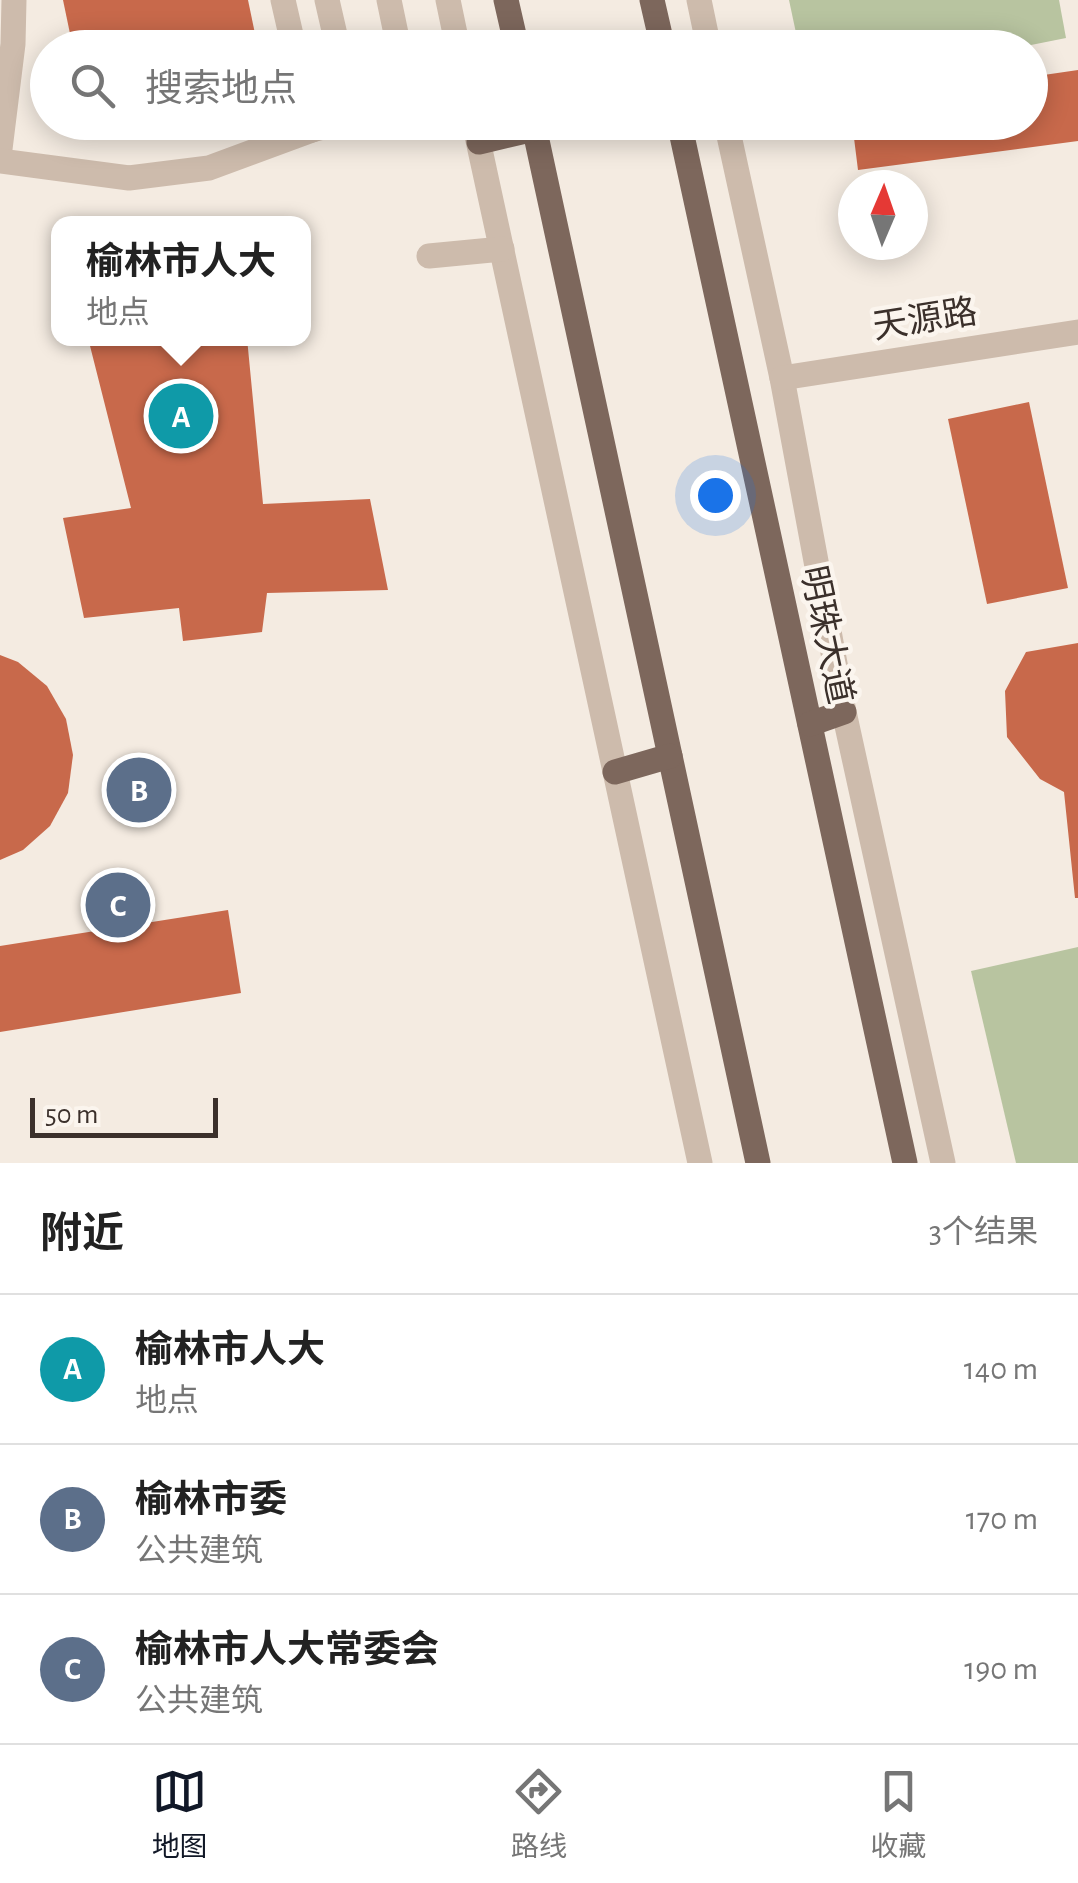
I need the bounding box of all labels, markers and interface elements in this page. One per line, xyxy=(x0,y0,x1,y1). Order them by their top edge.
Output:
search box xyxy=(30,30,1048,140)
icon: search xyxy=(65,58,120,113)
text: 搜索地点 xyxy=(145,71,297,109)
north arrow xyxy=(838,170,928,260)
popup xyxy=(51,216,311,346)
text: 榆林市人大 xyxy=(86,244,276,282)
street label: 天源路 xyxy=(870,293,980,345)
text: 地点 xyxy=(86,297,150,329)
pin: A xyxy=(148,378,214,454)
your location xyxy=(690,470,741,521)
street label: 明珠大道 xyxy=(794,562,860,707)
pin: B xyxy=(106,752,172,828)
pin: C xyxy=(86,868,150,942)
scale bar xyxy=(30,1093,218,1138)
text: 50 m xyxy=(45,1101,99,1129)
text: 附近 xyxy=(40,1213,124,1255)
text: 3个结果 xyxy=(929,1216,1038,1248)
text: 榆林市人大 xyxy=(135,1332,325,1370)
text: A xyxy=(63,1353,82,1385)
text: 140 m xyxy=(964,1353,1038,1385)
text: 地点 xyxy=(135,1385,199,1417)
text: 榆林市委 xyxy=(135,1482,287,1520)
text: B xyxy=(63,1503,82,1535)
text: 170 m xyxy=(966,1503,1038,1535)
text: 公共建筑 xyxy=(135,1535,263,1567)
text: 榆林市人大常委会 xyxy=(135,1632,439,1670)
text: C xyxy=(64,1653,81,1685)
text: 190 m xyxy=(964,1653,1038,1685)
text: 公共建筑 xyxy=(135,1685,263,1717)
tab: 地图 xyxy=(152,1764,208,1865)
tab: 路线 xyxy=(511,1764,567,1865)
tab: 收藏 xyxy=(870,1764,926,1865)

